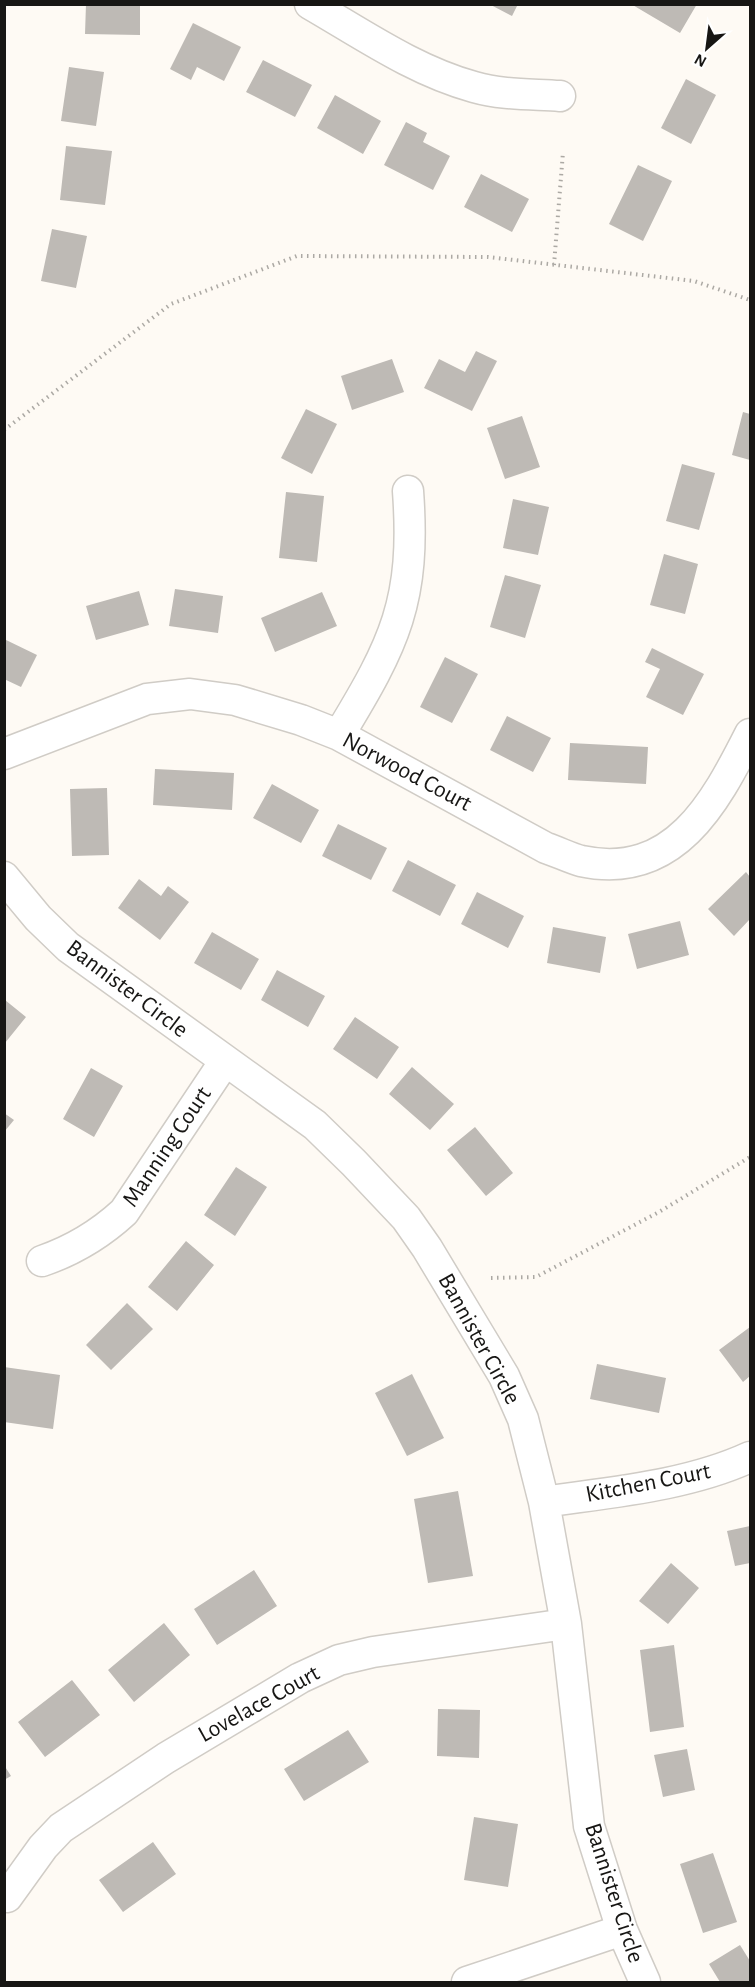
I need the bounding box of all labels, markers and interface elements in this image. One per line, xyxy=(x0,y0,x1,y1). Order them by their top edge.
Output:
north arrow xyxy=(677,18,737,78)
text: N xyxy=(692,51,709,70)
street label: Norwood Court xyxy=(338,728,476,816)
street label: Bannister Circle xyxy=(62,936,192,1042)
street label: Manning Court xyxy=(118,1082,216,1211)
street label: Bannister Circle xyxy=(433,1270,525,1408)
street label: Kitchen Court xyxy=(584,1459,713,1507)
street label: Lovelace Court xyxy=(194,1661,324,1747)
street label: Bannister Circle xyxy=(580,1820,648,1966)

